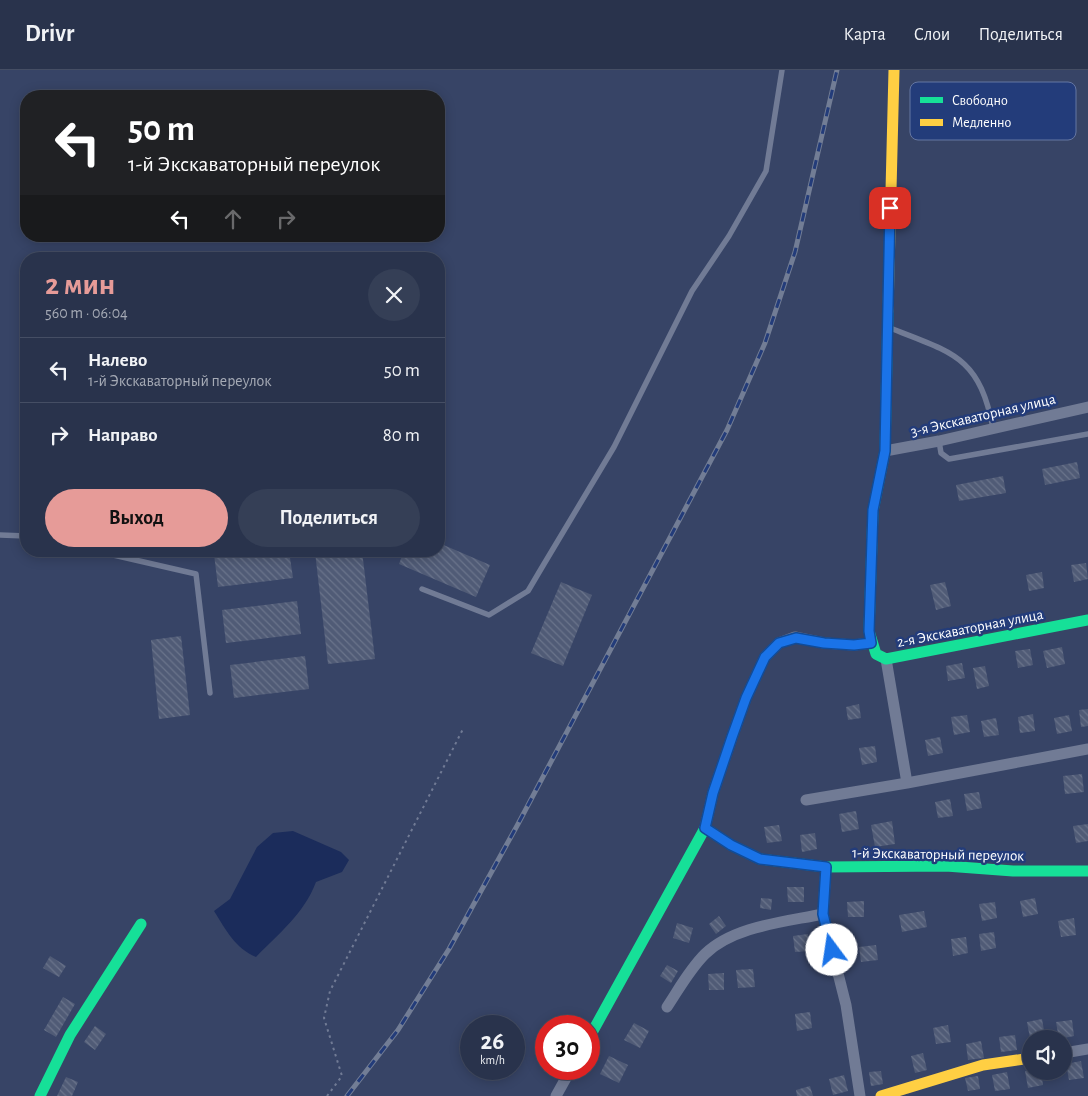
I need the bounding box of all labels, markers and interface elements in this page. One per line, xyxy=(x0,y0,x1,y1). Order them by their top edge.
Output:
text: Drivr xyxy=(25,22,74,46)
text: Карта xyxy=(844,26,886,44)
text: Слои xyxy=(914,26,950,44)
text: Поделиться xyxy=(978,26,1063,44)
legend xyxy=(910,82,1076,140)
text: Свободно xyxy=(952,94,1008,108)
icon: left xyxy=(45,110,110,175)
text: 50 m xyxy=(128,112,195,147)
text: Медленно xyxy=(952,116,1011,130)
text: 1-й Экскаваторный переулок xyxy=(128,153,380,175)
pin xyxy=(869,187,911,229)
icon: arrive xyxy=(876,194,904,222)
icon: left xyxy=(166,205,194,233)
icon: ahead xyxy=(219,205,247,233)
icon: right xyxy=(272,205,300,233)
button: close xyxy=(368,269,420,321)
text: 2 мин xyxy=(45,270,115,300)
text: 560 m · 06:04 xyxy=(45,305,128,321)
text: Налево xyxy=(88,351,147,370)
icon: left xyxy=(45,356,73,384)
text: 50 m xyxy=(384,361,420,380)
text: 1-й Экскаваторный переулок xyxy=(88,373,272,389)
street label: 3-я Экскаваторная улица xyxy=(909,391,1057,439)
icon: right xyxy=(45,421,73,449)
text: Направо xyxy=(88,426,158,445)
text: 80 m xyxy=(383,426,420,445)
button: Выход xyxy=(45,489,228,547)
button: Поделиться xyxy=(238,489,420,547)
street label: 2-я Экскаваторная улица xyxy=(896,607,1045,650)
street label: 1-й Экскаваторный переулок xyxy=(852,845,1024,864)
position arrow xyxy=(805,923,857,975)
speed limit sign: 30 xyxy=(535,1015,600,1080)
text: 26 xyxy=(481,1029,504,1054)
map controls xyxy=(1022,1030,1072,1080)
button: sound xyxy=(1022,1030,1072,1080)
text: km/h xyxy=(480,1054,505,1066)

